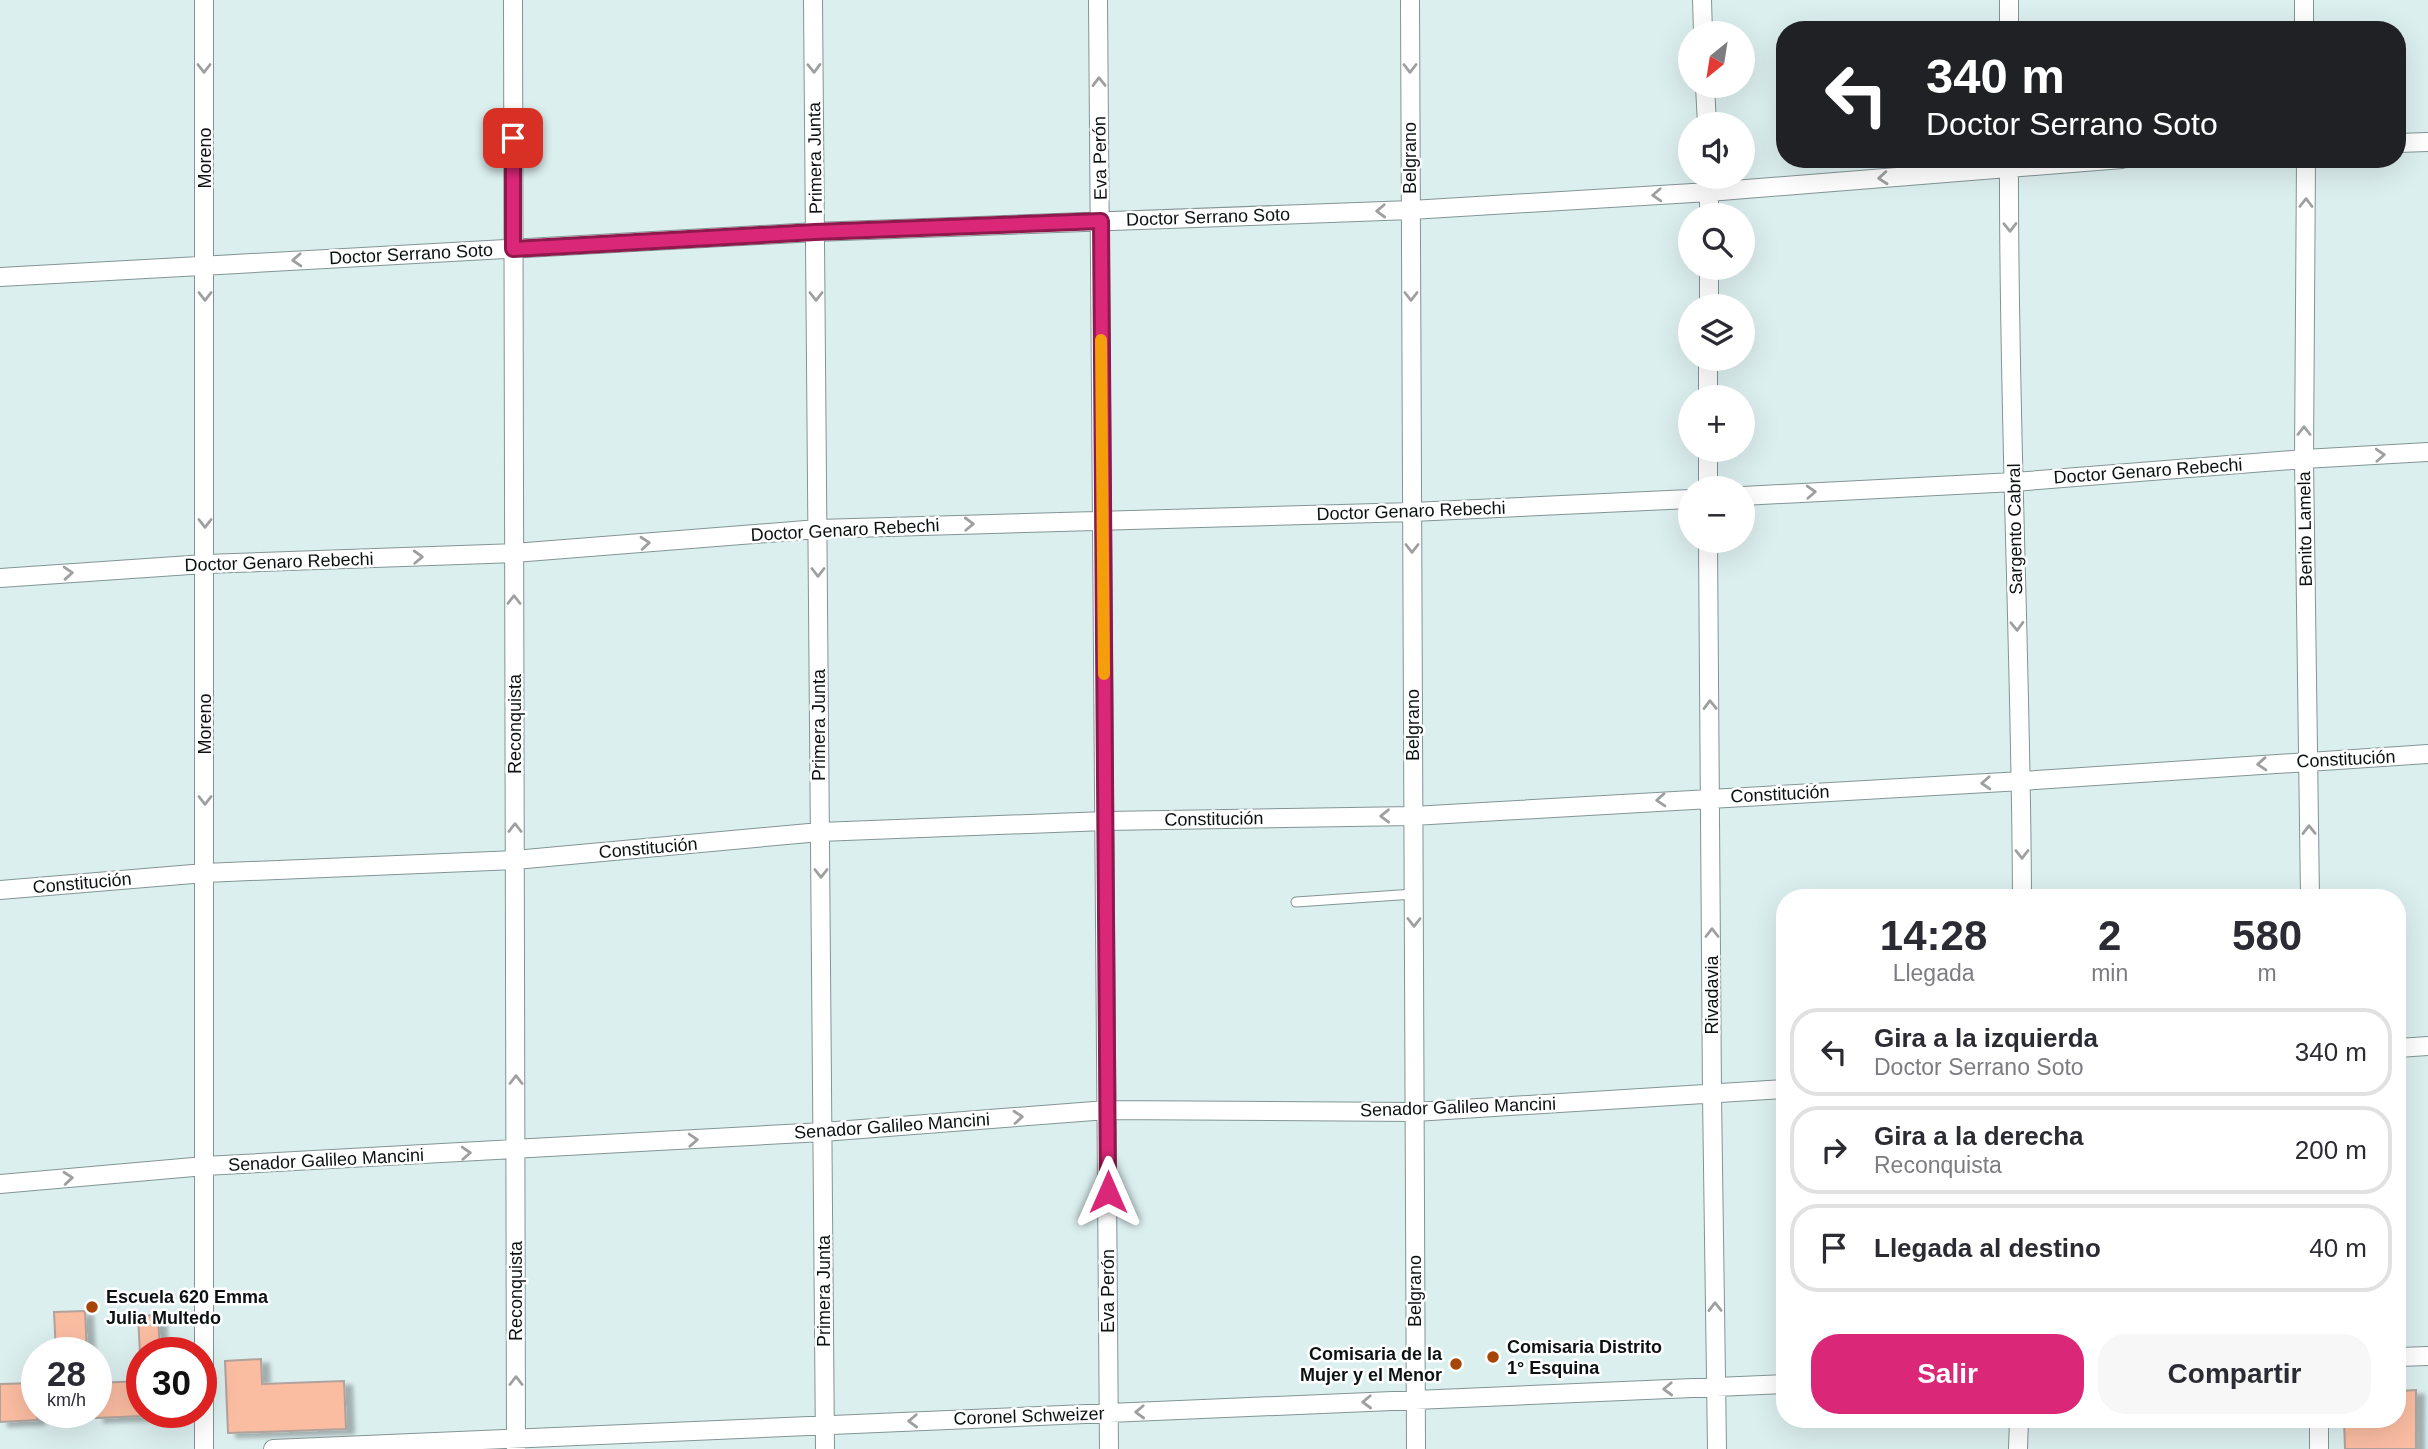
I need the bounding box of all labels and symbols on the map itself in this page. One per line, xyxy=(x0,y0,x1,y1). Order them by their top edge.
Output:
north arrow xyxy=(1678,21,1755,98)
one-way arrow xyxy=(196,63,212,74)
one-way arrow xyxy=(806,63,822,74)
one-way arrow xyxy=(1402,63,1418,74)
one-way arrow xyxy=(1091,77,1107,87)
street label: Primera Junta xyxy=(804,101,826,214)
pin xyxy=(483,108,543,168)
street label: Eva Perón xyxy=(1089,116,1111,200)
street label: Belgrano xyxy=(1400,122,1420,194)
street label: Moreno xyxy=(195,127,215,189)
one-way arrow xyxy=(1878,170,1889,185)
one-way arrow xyxy=(1651,187,1662,202)
one-way arrow xyxy=(2298,197,2314,208)
one-way arrow xyxy=(1375,203,1386,218)
street label: Doctor Serrano Soto xyxy=(1126,204,1290,230)
one-way arrow xyxy=(2002,223,2018,233)
street label: Doctor Serrano Soto xyxy=(329,240,493,268)
one-way arrow xyxy=(291,252,302,267)
one-way arrow xyxy=(197,291,213,301)
one-way arrow xyxy=(808,291,824,301)
one-way arrow xyxy=(1403,291,1419,301)
one-way arrow xyxy=(2296,425,2312,435)
one-way arrow xyxy=(2375,448,2386,463)
street label: Doctor Genaro Rebechi xyxy=(2053,454,2243,488)
street label: Sargento Cabral xyxy=(2004,463,2026,595)
street label: Benito Lamela xyxy=(2294,470,2316,587)
one-way arrow xyxy=(1806,485,1817,500)
street label: Doctor Genaro Rebechi xyxy=(1316,498,1506,524)
street label: Doctor Genaro Rebechi xyxy=(750,515,940,545)
one-way arrow xyxy=(964,517,975,532)
one-way arrow xyxy=(197,518,213,529)
one-way arrow xyxy=(639,536,650,551)
one-way arrow xyxy=(1404,543,1420,553)
street label: Doctor Genaro Rebechi xyxy=(184,549,374,575)
one-way arrow xyxy=(412,549,423,564)
one-way arrow xyxy=(63,566,74,581)
one-way arrow xyxy=(810,567,826,578)
one-way arrow xyxy=(506,595,522,605)
one-way arrow xyxy=(2010,621,2025,632)
street label: Primera Junta xyxy=(809,668,829,781)
street label: Reconquista xyxy=(505,673,525,774)
street label: Belgrano xyxy=(1403,689,1423,761)
street label: Moreno xyxy=(195,693,215,755)
one-way arrow xyxy=(1702,700,1718,710)
street label: Constitución xyxy=(2296,746,2396,772)
one-way arrow xyxy=(2256,756,2267,771)
one-way arrow xyxy=(1980,775,1991,790)
street label: Constitución xyxy=(1730,781,1830,807)
one-way arrow xyxy=(1655,793,1666,808)
one-way arrow xyxy=(197,795,213,805)
street label: Constitución xyxy=(1164,808,1264,830)
one-way arrow xyxy=(1379,809,1390,824)
one-way arrow xyxy=(507,822,523,833)
one-way arrow xyxy=(2302,824,2317,835)
street label: Constitución xyxy=(598,834,698,862)
one-way arrow xyxy=(2014,849,2030,860)
one-way arrow xyxy=(813,868,828,879)
street label: Constitución xyxy=(32,869,132,897)
one-way arrow xyxy=(1406,917,1422,928)
one-way arrow xyxy=(1704,927,1720,938)
street label: Rivadavia xyxy=(1702,954,1722,1035)
one-way arrow xyxy=(508,1074,524,1085)
street label: Senador Galileo Mancini xyxy=(1360,1094,1556,1120)
street label: Senador Galileo Mancini xyxy=(793,1109,991,1143)
one-way arrow xyxy=(1013,1110,1024,1125)
one-way arrow xyxy=(688,1133,699,1148)
street label: Senador Galileo Mancini xyxy=(228,1145,424,1175)
one-way arrow xyxy=(461,1146,472,1161)
position arrow xyxy=(1071,1155,1145,1229)
one-way arrow xyxy=(63,1171,74,1186)
street label: Primera Junta xyxy=(814,1234,834,1347)
street label: Reconquista xyxy=(506,1240,526,1341)
street label: Eva Perón xyxy=(1098,1249,1118,1333)
street label: Belgrano xyxy=(1405,1255,1425,1327)
place label: Escuela 620 Emma Julia Multedo xyxy=(106,1287,269,1328)
marker: Escuela 620 Emma Julia Multedo xyxy=(84,1299,100,1315)
one-way arrow xyxy=(1708,1302,1723,1313)
speed limit sign: 30 xyxy=(126,1337,217,1428)
place label: Comisaria Distrito 1° Esquina xyxy=(1507,1337,1662,1378)
place label: Comisaria de la Mujer y el Menor xyxy=(1300,1344,1443,1385)
marker: Comisaria Distrito 1° Esquina xyxy=(1485,1349,1501,1365)
marker: Comisaria de la Mujer y el Menor xyxy=(1448,1356,1464,1372)
one-way arrow xyxy=(508,1375,524,1386)
one-way arrow xyxy=(1662,1381,1673,1396)
one-way arrow xyxy=(1361,1394,1372,1409)
street label: Coronel Schweizer xyxy=(953,1403,1105,1429)
one-way arrow xyxy=(1134,1404,1145,1419)
one-way arrow xyxy=(907,1414,918,1429)

